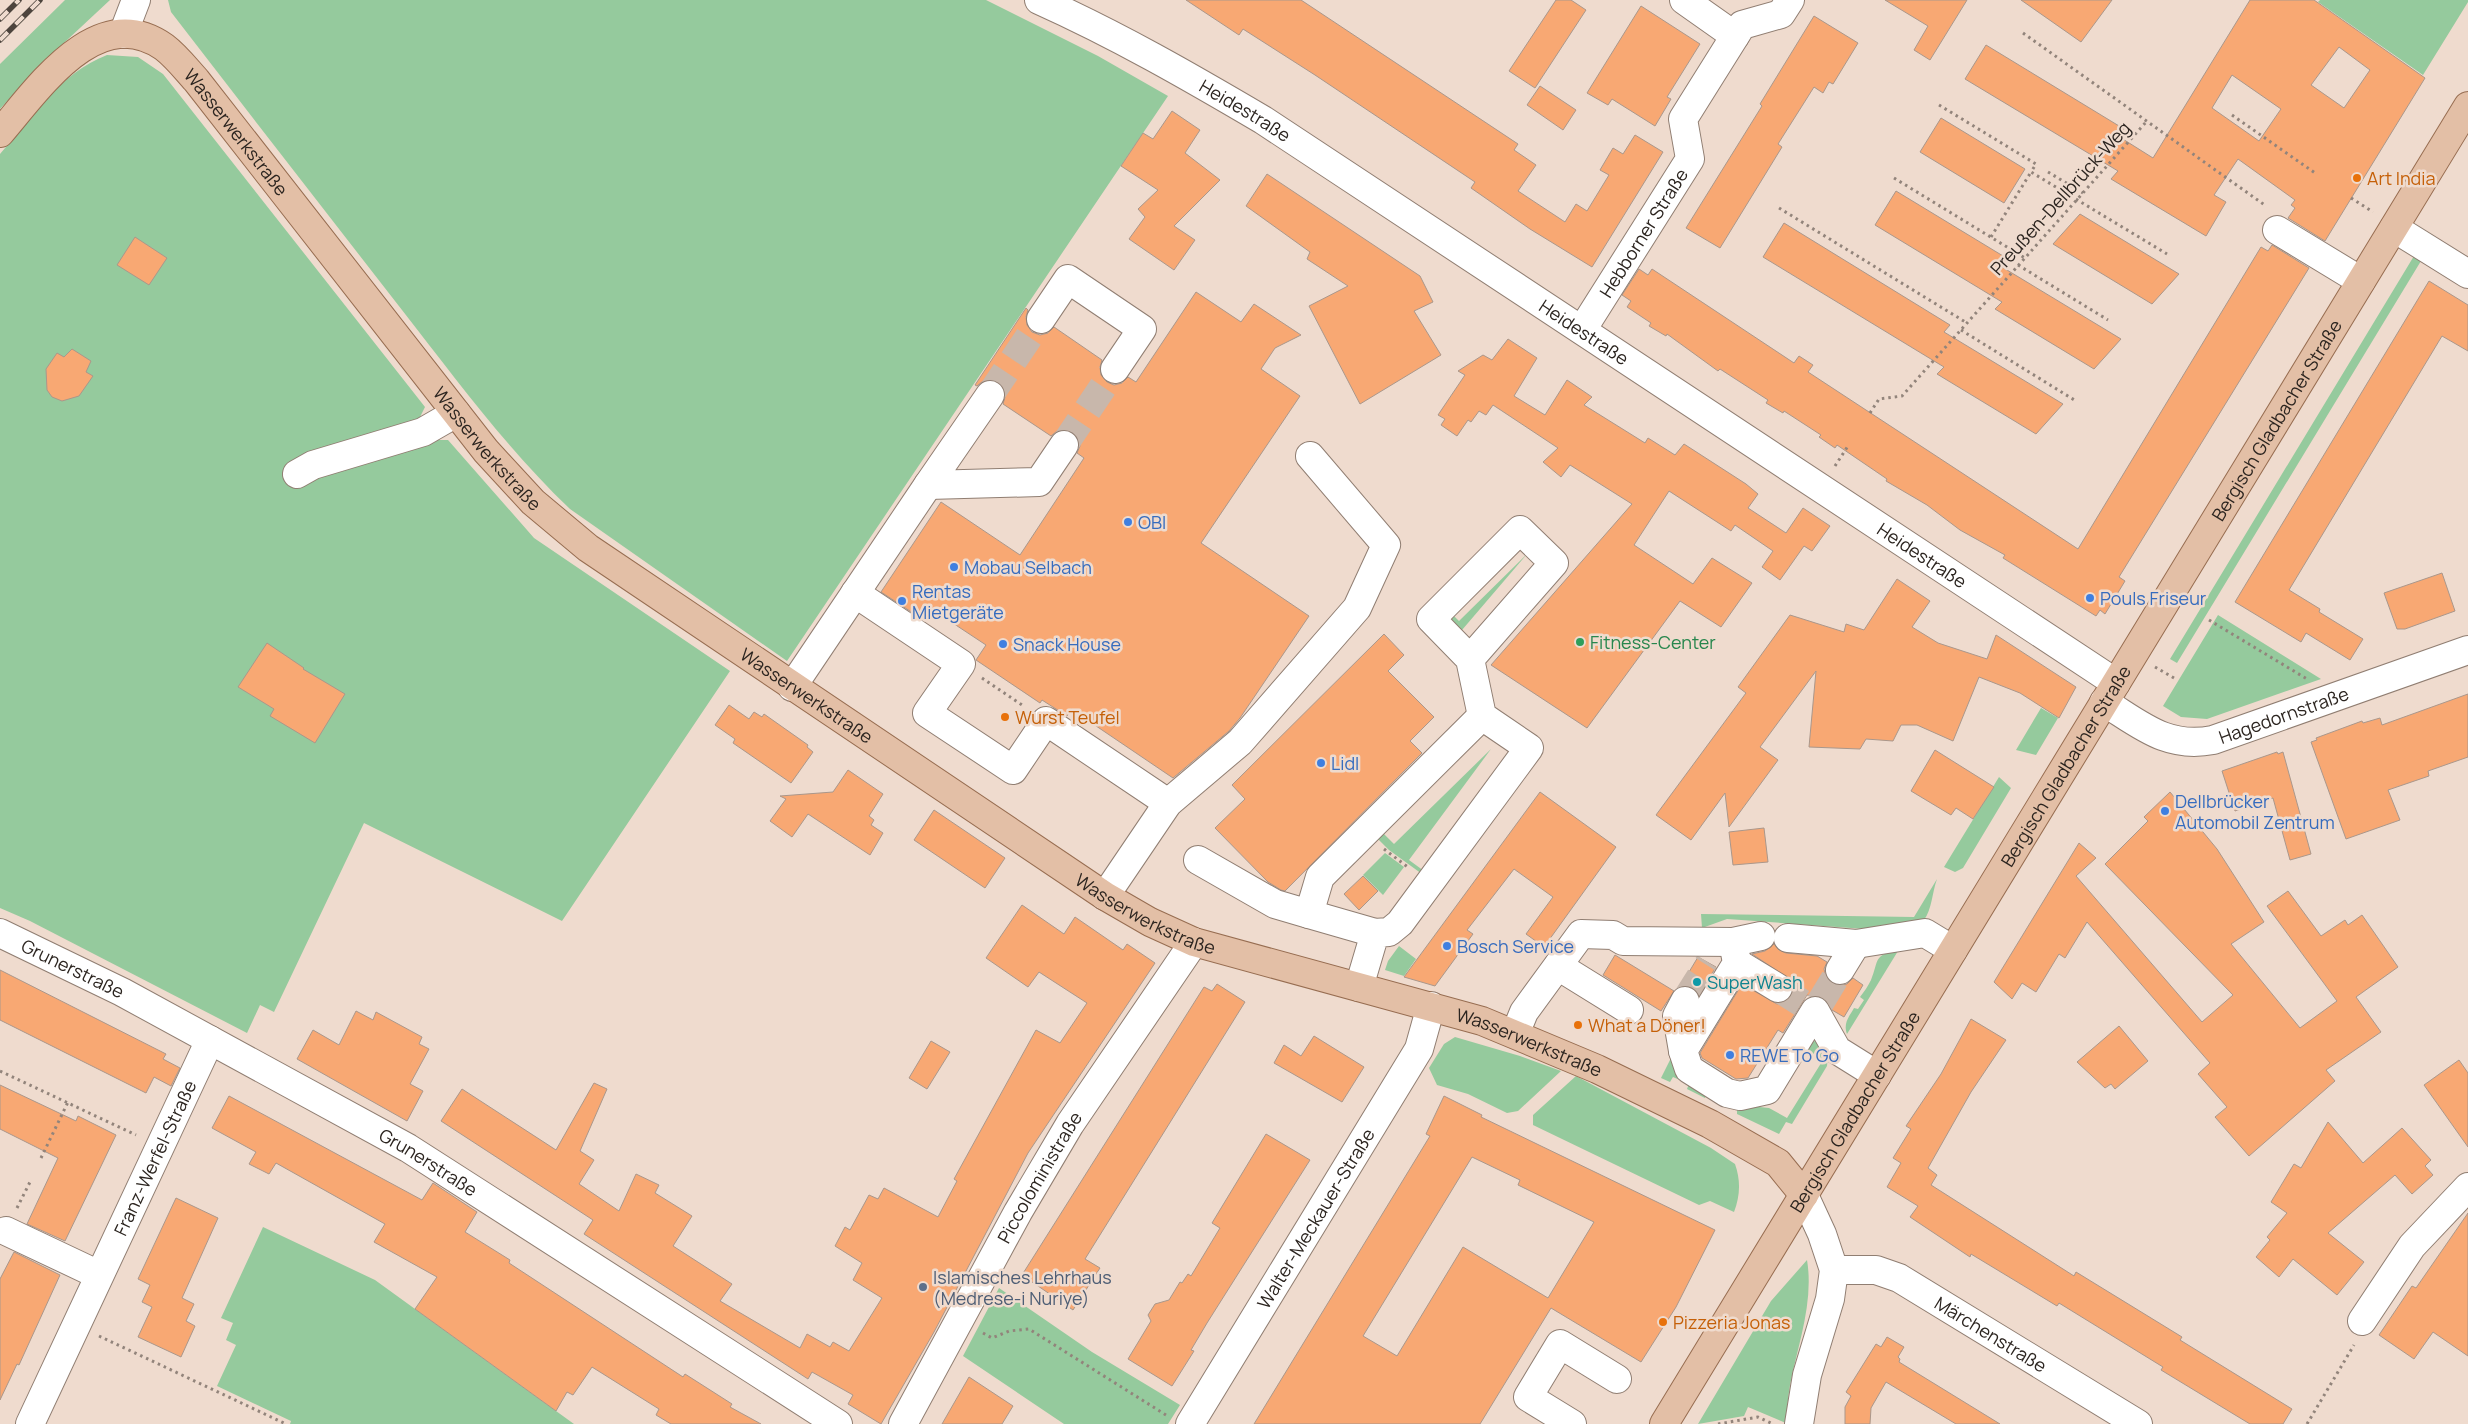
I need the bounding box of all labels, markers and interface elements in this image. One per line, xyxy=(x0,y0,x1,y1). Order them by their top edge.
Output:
street label: Wasserwerkstraße xyxy=(179,63,294,200)
street label: Heidestraße xyxy=(1195,74,1295,147)
street label: Preußen-Dellbrück-Weg xyxy=(1985,116,2135,280)
street label: Hebborner Straße xyxy=(1594,164,1693,302)
place label: Art India xyxy=(2367,166,2435,190)
marker: Art India xyxy=(2351,172,2363,184)
street label: Heidestraße xyxy=(1535,294,1633,370)
street label: Bergisch Gladbacher Straße xyxy=(2206,315,2347,525)
street label: Wasserwerkstraße xyxy=(428,381,546,516)
place label: OBI xyxy=(1138,510,1166,534)
marker: OBI xyxy=(1122,516,1134,528)
street label: Heidestraße xyxy=(1873,517,1971,593)
place label: Mobau Selbach xyxy=(964,555,1092,579)
marker: Mobau Selbach xyxy=(948,561,960,573)
place label: Rentas Mietgeräte xyxy=(912,579,1004,624)
place label: Pouls Friseur xyxy=(2100,586,2207,610)
marker: Pouls Friseur xyxy=(2084,592,2096,604)
marker: Rentas Mietgeräte xyxy=(896,595,908,607)
place label: Fitness-Center xyxy=(1590,630,1716,654)
place label: Snack House xyxy=(1013,632,1121,656)
marker: Fitness-Center xyxy=(1574,636,1586,648)
marker: Snack House xyxy=(997,638,1009,650)
street label: Wasserwerkstraße xyxy=(736,642,878,749)
street label: Bergisch Gladbacher Straße xyxy=(1995,661,2136,871)
street label: Hagedornstraße xyxy=(2215,681,2352,749)
place label: Wurst Teufel xyxy=(1015,705,1120,729)
marker: Wurst Teufel xyxy=(999,711,1011,723)
place label: Lidl xyxy=(1331,751,1359,775)
marker: Lidl xyxy=(1315,757,1327,769)
place label: Dellbrücker Automobil Zentrum xyxy=(2175,789,2335,834)
marker: Dellbrücker Automobil Zentrum xyxy=(2159,805,2171,817)
street label: Wasserwerkstraße xyxy=(1071,868,1218,959)
street label: Grunerstraße xyxy=(18,933,128,1003)
place label: Bosch Service xyxy=(1457,934,1574,958)
marker: Bosch Service xyxy=(1441,940,1453,952)
place label: SuperWash xyxy=(1707,970,1803,994)
marker: SuperWash xyxy=(1691,976,1703,988)
street label: Wasserwerkstraße xyxy=(1454,1003,1606,1082)
street label: Bergisch Gladbacher Straße xyxy=(1784,1006,1925,1217)
place label: What a Döner! xyxy=(1588,1013,1706,1037)
marker: What a Döner! xyxy=(1572,1019,1584,1031)
place label: REWE To Go xyxy=(1740,1043,1839,1067)
marker: REWE To Go xyxy=(1724,1049,1736,1061)
street label: Franz-Werfel-Straße xyxy=(108,1076,202,1239)
street label: Piccoloministraße xyxy=(992,1107,1087,1247)
street label: Grunerstraße xyxy=(375,1123,482,1202)
street label: Walter-Meckauer-Straße xyxy=(1251,1124,1380,1313)
place label: Islamisches Lehrhaus (Medrese-i Nuriye) xyxy=(933,1265,1112,1310)
marker: Islamisches Lehrhaus (Medrese-i Nuriye) xyxy=(917,1281,929,1293)
street label: Märchenstraße xyxy=(1930,1291,2051,1378)
place label: Pizzeria Jonas xyxy=(1673,1310,1790,1334)
marker: Pizzeria Jonas xyxy=(1657,1316,1669,1328)

